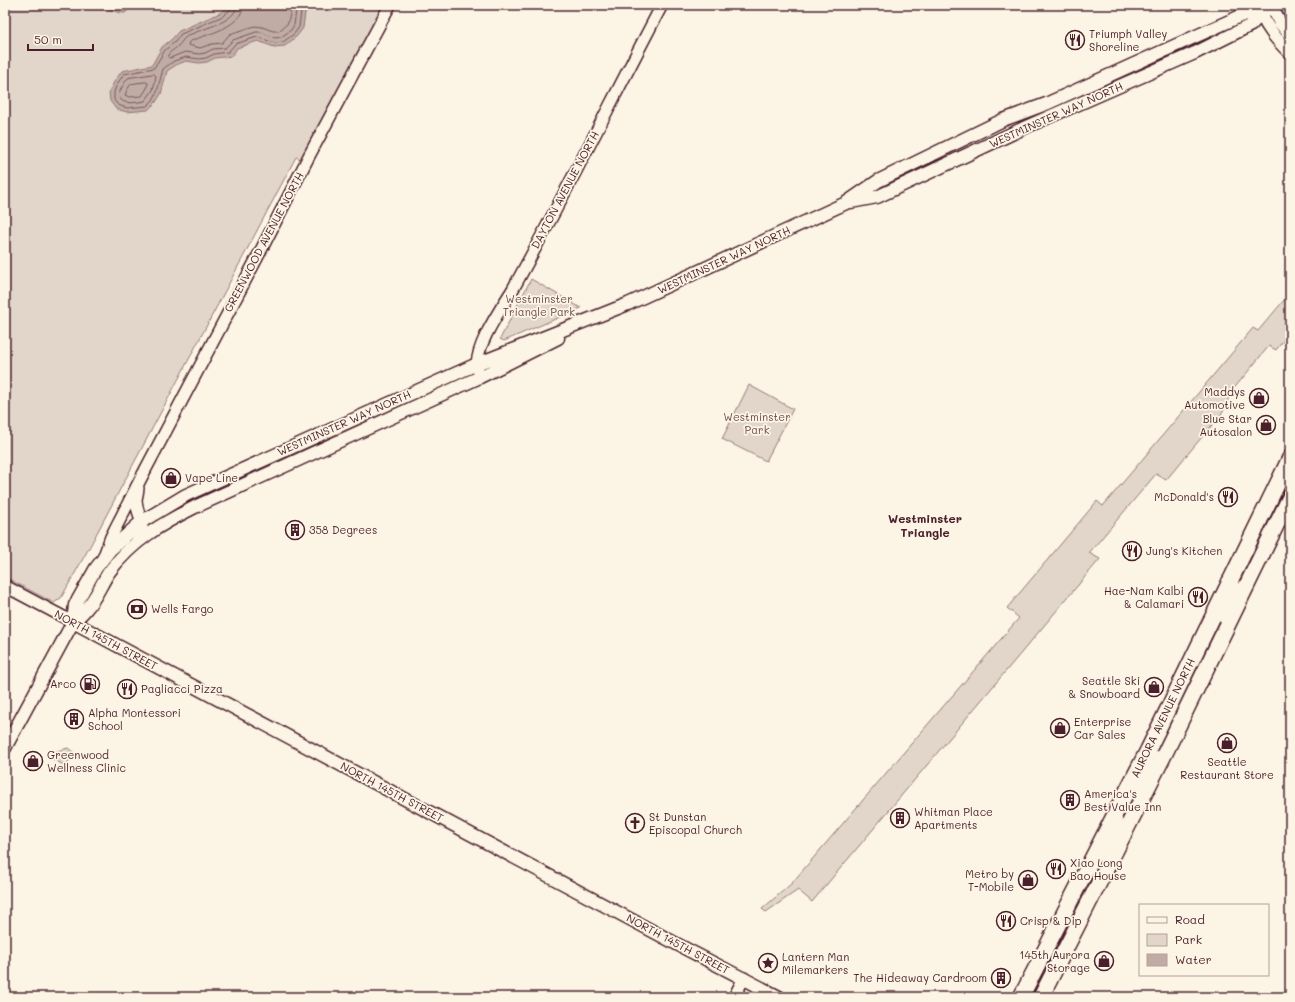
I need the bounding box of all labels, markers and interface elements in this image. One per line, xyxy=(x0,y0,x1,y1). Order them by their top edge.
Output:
scale bar xyxy=(28,26,93,52)
place label: Triumph Valley Shoreline xyxy=(1089,26,1168,54)
restaurant icon: Triumph Valley Shoreline xyxy=(1064,29,1086,51)
text: 50 m xyxy=(34,31,62,47)
street label: WESTMINSTER WAY NORTH xyxy=(986,78,1125,151)
street label: DAYTON AVENUE NORTH xyxy=(527,128,602,251)
street label: GREENWOOD AVENUE NORTH xyxy=(220,169,307,314)
street label: WESTMINSTER WAY NORTH xyxy=(655,222,793,297)
park label: Westminster Triangle Park xyxy=(503,291,575,319)
place label: Maddys Automotive xyxy=(1184,384,1245,412)
street label: WESTMINSTER WAY NORTH xyxy=(274,386,413,459)
shop icon: Maddys Automotive xyxy=(1248,387,1270,409)
park label: Westminster Park xyxy=(723,409,791,437)
place label: Blue Star Autosalon xyxy=(1199,411,1252,439)
shop icon: Blue Star Autosalon xyxy=(1255,414,1277,436)
shop icon: Vape Line xyxy=(160,467,182,489)
place label: Vape Line xyxy=(185,470,238,485)
restaurant icon: McDonald's xyxy=(1217,486,1239,508)
place label: McDonald's xyxy=(1154,489,1214,504)
district label: Westminster Triangle xyxy=(888,510,962,540)
building icon: 358 Degrees xyxy=(284,519,306,541)
place label: 358 Degrees xyxy=(309,522,377,537)
restaurant icon: Jung's Kitchen xyxy=(1121,540,1143,562)
place label: Jung's Kitchen xyxy=(1146,543,1222,558)
place label: Hae-Nam Kalbi & Calamari xyxy=(1104,583,1184,611)
restaurant icon: Hae-Nam Kalbi & Calamari xyxy=(1187,586,1209,608)
bank icon: Wells Fargo xyxy=(126,598,148,620)
place label: Wells Fargo xyxy=(151,601,214,616)
street label: NORTH 145TH STREET xyxy=(52,606,160,673)
street label: AURORA AVENUE NORTH xyxy=(1127,655,1198,780)
fuel station icon: Arco xyxy=(79,673,101,695)
place label: Seattle Ski & Snowboard xyxy=(1068,673,1140,701)
place label: Arco xyxy=(50,676,76,691)
shop icon: Seattle Ski & Snowboard xyxy=(1143,676,1165,698)
restaurant icon: Pagliacci Pizza xyxy=(116,678,138,700)
place label: Pagliacci Pizza xyxy=(141,681,223,696)
place label: Alpha Montessori School xyxy=(88,705,181,733)
building icon: Alpha Montessori School xyxy=(63,708,85,730)
place label: Enterprise Car Sales xyxy=(1074,714,1132,742)
shop icon: Enterprise Car Sales xyxy=(1049,717,1071,739)
shop icon: Seattle Restaurant Store xyxy=(1216,732,1238,754)
place label: Greenwood Wellness Clinic xyxy=(47,747,126,775)
shop icon: Greenwood Wellness Clinic xyxy=(22,750,44,772)
place label: Seattle Restaurant Store xyxy=(1180,754,1274,782)
street label: NORTH 145TH STREET xyxy=(338,758,446,825)
place label: America's Best Value Inn xyxy=(1084,786,1161,814)
building icon: America's Best Value Inn xyxy=(1059,789,1081,811)
place label: Whitman Place Apartments xyxy=(914,804,993,832)
building icon: Whitman Place Apartments xyxy=(889,807,911,829)
place label: St Dunstan Episcopal Church xyxy=(649,809,742,837)
church icon: St Dunstan Episcopal Church xyxy=(624,812,646,834)
place label: Xiao Long Bao House xyxy=(1070,855,1126,883)
restaurant icon: Xiao Long Bao House xyxy=(1045,858,1067,880)
place label: Metro by T-Mobile xyxy=(965,866,1014,894)
shop icon: Metro by T-Mobile xyxy=(1017,869,1039,891)
legend xyxy=(1139,904,1269,976)
street label: NORTH 145TH STREET xyxy=(624,910,732,977)
restaurant icon: Crisp & Dip xyxy=(995,910,1017,932)
text: Road xyxy=(1175,911,1205,927)
place label: Crisp & Dip xyxy=(1020,913,1082,928)
text: Park xyxy=(1175,931,1202,947)
place label: 145th Aurora Storage xyxy=(1020,947,1090,975)
place label: Lantern Man Milemarkers xyxy=(782,949,849,977)
shop icon: 145th Aurora Storage xyxy=(1093,950,1115,972)
text: Water xyxy=(1175,951,1212,967)
place icon: Lantern Man Milemarkers xyxy=(757,952,779,974)
building icon: The Hideaway Cardroom xyxy=(990,967,1012,989)
place label: The Hideaway Cardroom xyxy=(853,970,987,985)

